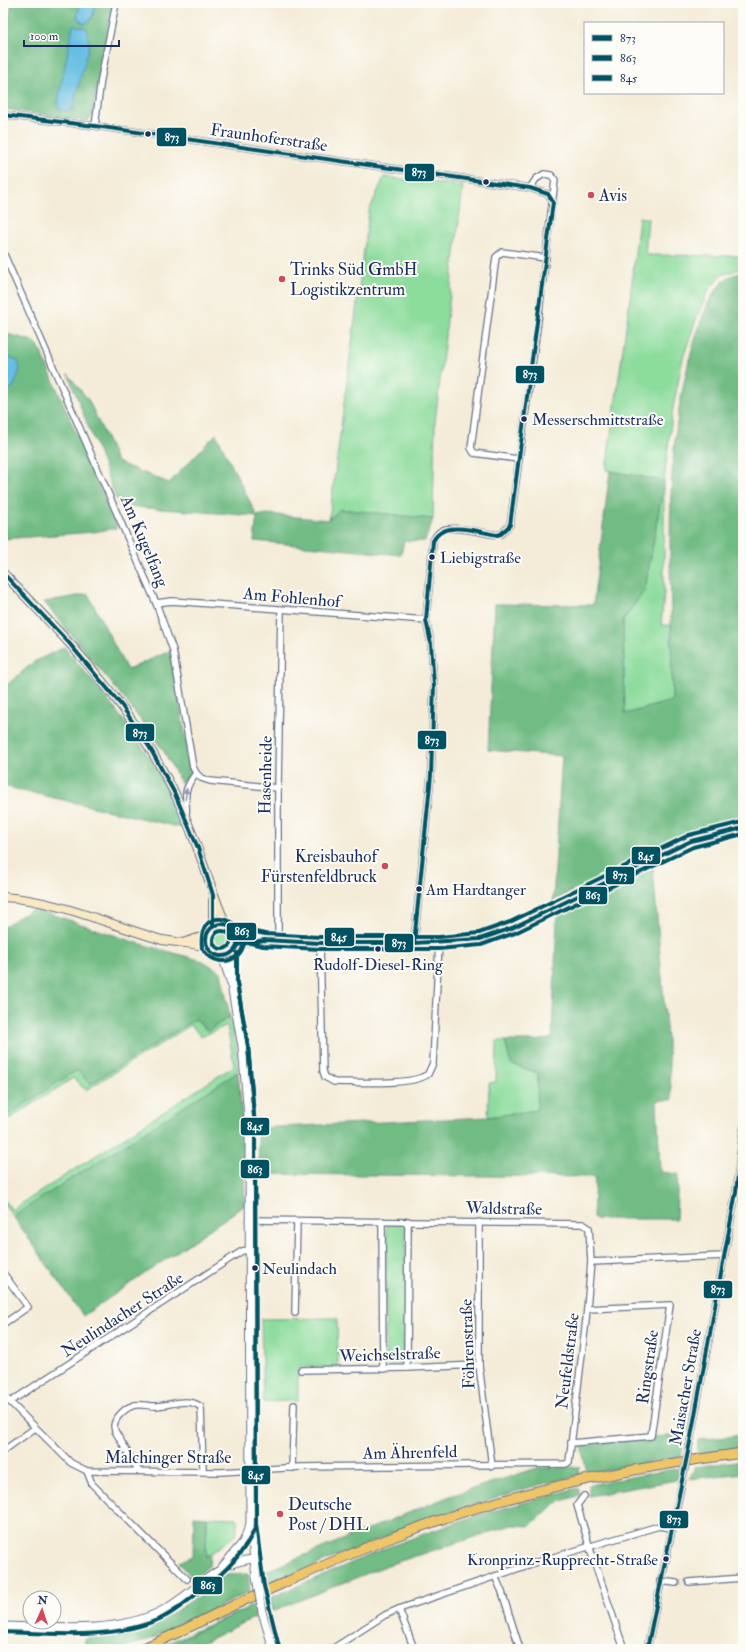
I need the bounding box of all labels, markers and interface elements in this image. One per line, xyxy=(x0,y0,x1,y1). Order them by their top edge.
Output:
scale bar xyxy=(24,22,119,48)
legend xyxy=(584,22,724,94)
text: 100 m xyxy=(30,29,59,44)
text: 873 xyxy=(620,31,636,46)
text: 863 xyxy=(620,51,636,66)
text: 845 xyxy=(620,71,638,86)
street label: Fraunhoferstraße xyxy=(209,119,329,156)
line badge: 873 xyxy=(156,127,187,147)
unlabelled marker xyxy=(143,129,153,139)
text: 873 xyxy=(165,131,179,144)
line badge: 873 xyxy=(404,163,435,182)
text: 873 xyxy=(412,166,426,179)
unlabelled marker xyxy=(481,177,491,187)
place label: Avis xyxy=(598,185,627,206)
marker: Avis xyxy=(586,190,596,200)
place label: Trinks Süd GmbH Logistikzentrum xyxy=(290,259,417,300)
marker: Trinks Süd GmbH Logistikzentrum xyxy=(277,274,287,284)
line badge: 873 xyxy=(515,365,545,384)
text: 873 xyxy=(523,368,537,381)
place label: Messerschmittstraße xyxy=(532,410,664,430)
marker: Messerschmittstraße xyxy=(519,414,529,424)
street label: Am Kugelfang xyxy=(115,491,173,591)
place label: Liebigstraße xyxy=(440,548,521,568)
marker: Liebigstraße xyxy=(427,552,437,562)
street label: Am Fohlenhof xyxy=(241,583,344,612)
line badge: 873 xyxy=(125,723,155,742)
text: 873 xyxy=(133,727,147,740)
line badge: 873 xyxy=(417,730,447,750)
text: 873 xyxy=(425,734,439,747)
street label: Hasenheide xyxy=(254,736,277,814)
one-way arrow xyxy=(183,788,189,800)
place label: Kreisbauhof Fürstenfeldbruck xyxy=(261,846,379,887)
line badge: 845 xyxy=(631,846,661,865)
text: 845 xyxy=(638,850,654,864)
marker: Kreisbauhof Fürstenfeldbruck xyxy=(380,861,390,871)
line badge: 873 xyxy=(605,866,635,885)
text: 873 xyxy=(613,869,627,882)
place label: Am Hardtanger xyxy=(425,880,526,900)
marker: Am Hardtanger xyxy=(414,884,424,894)
line badge: 863 xyxy=(578,886,608,905)
text: 863 xyxy=(586,889,600,902)
line badge: 863 xyxy=(226,922,257,941)
text: 863 xyxy=(235,925,249,938)
line badge: 845 xyxy=(324,927,355,947)
text: 845 xyxy=(331,931,347,945)
line badge: 873 xyxy=(384,933,414,953)
text: 873 xyxy=(392,937,406,950)
marker: Rudolf-Diesel-Ring xyxy=(373,944,383,954)
place label: Rudolf-Diesel-Ring xyxy=(313,955,444,975)
line badge: 845 xyxy=(240,1117,270,1136)
text: 845 xyxy=(247,1120,263,1134)
line badge: 863 xyxy=(240,1159,270,1179)
text: 863 xyxy=(248,1163,262,1176)
street label: Waldstraße xyxy=(465,1197,542,1220)
place label: Neulindach xyxy=(262,1259,337,1279)
marker: Neulindach xyxy=(250,1263,260,1273)
street label: Neulindacher Straße xyxy=(57,1267,187,1362)
line badge: 873 xyxy=(703,1280,733,1299)
text: 873 xyxy=(711,1283,725,1296)
street label: Föhrenstraße xyxy=(455,1298,480,1390)
street label: Neufeldstraße xyxy=(551,1312,584,1410)
street label: Maisacher Straße xyxy=(665,1327,706,1447)
street label: Ringstraße xyxy=(632,1329,663,1406)
street label: Weichselstraße xyxy=(338,1342,441,1367)
street label: Am Ährenfeld xyxy=(362,1440,458,1464)
street label: Malchinger Straße xyxy=(105,1447,231,1468)
line badge: 845 xyxy=(241,1465,271,1485)
text: 845 xyxy=(248,1469,264,1483)
place label: Deutsche Post / DHL xyxy=(288,1494,369,1535)
marker: Deutsche Post / DHL xyxy=(275,1509,285,1519)
line badge: 873 xyxy=(659,1510,689,1529)
text: 873 xyxy=(667,1513,681,1526)
place label: Kronprinz-Rupprecht-Straße xyxy=(467,1550,658,1571)
marker: Kronprinz-Rupprecht-Straße xyxy=(661,1554,671,1564)
line badge: 863 xyxy=(192,1576,223,1595)
text: 863 xyxy=(201,1579,215,1592)
north arrow xyxy=(22,1590,62,1630)
text: N xyxy=(36,1594,49,1607)

